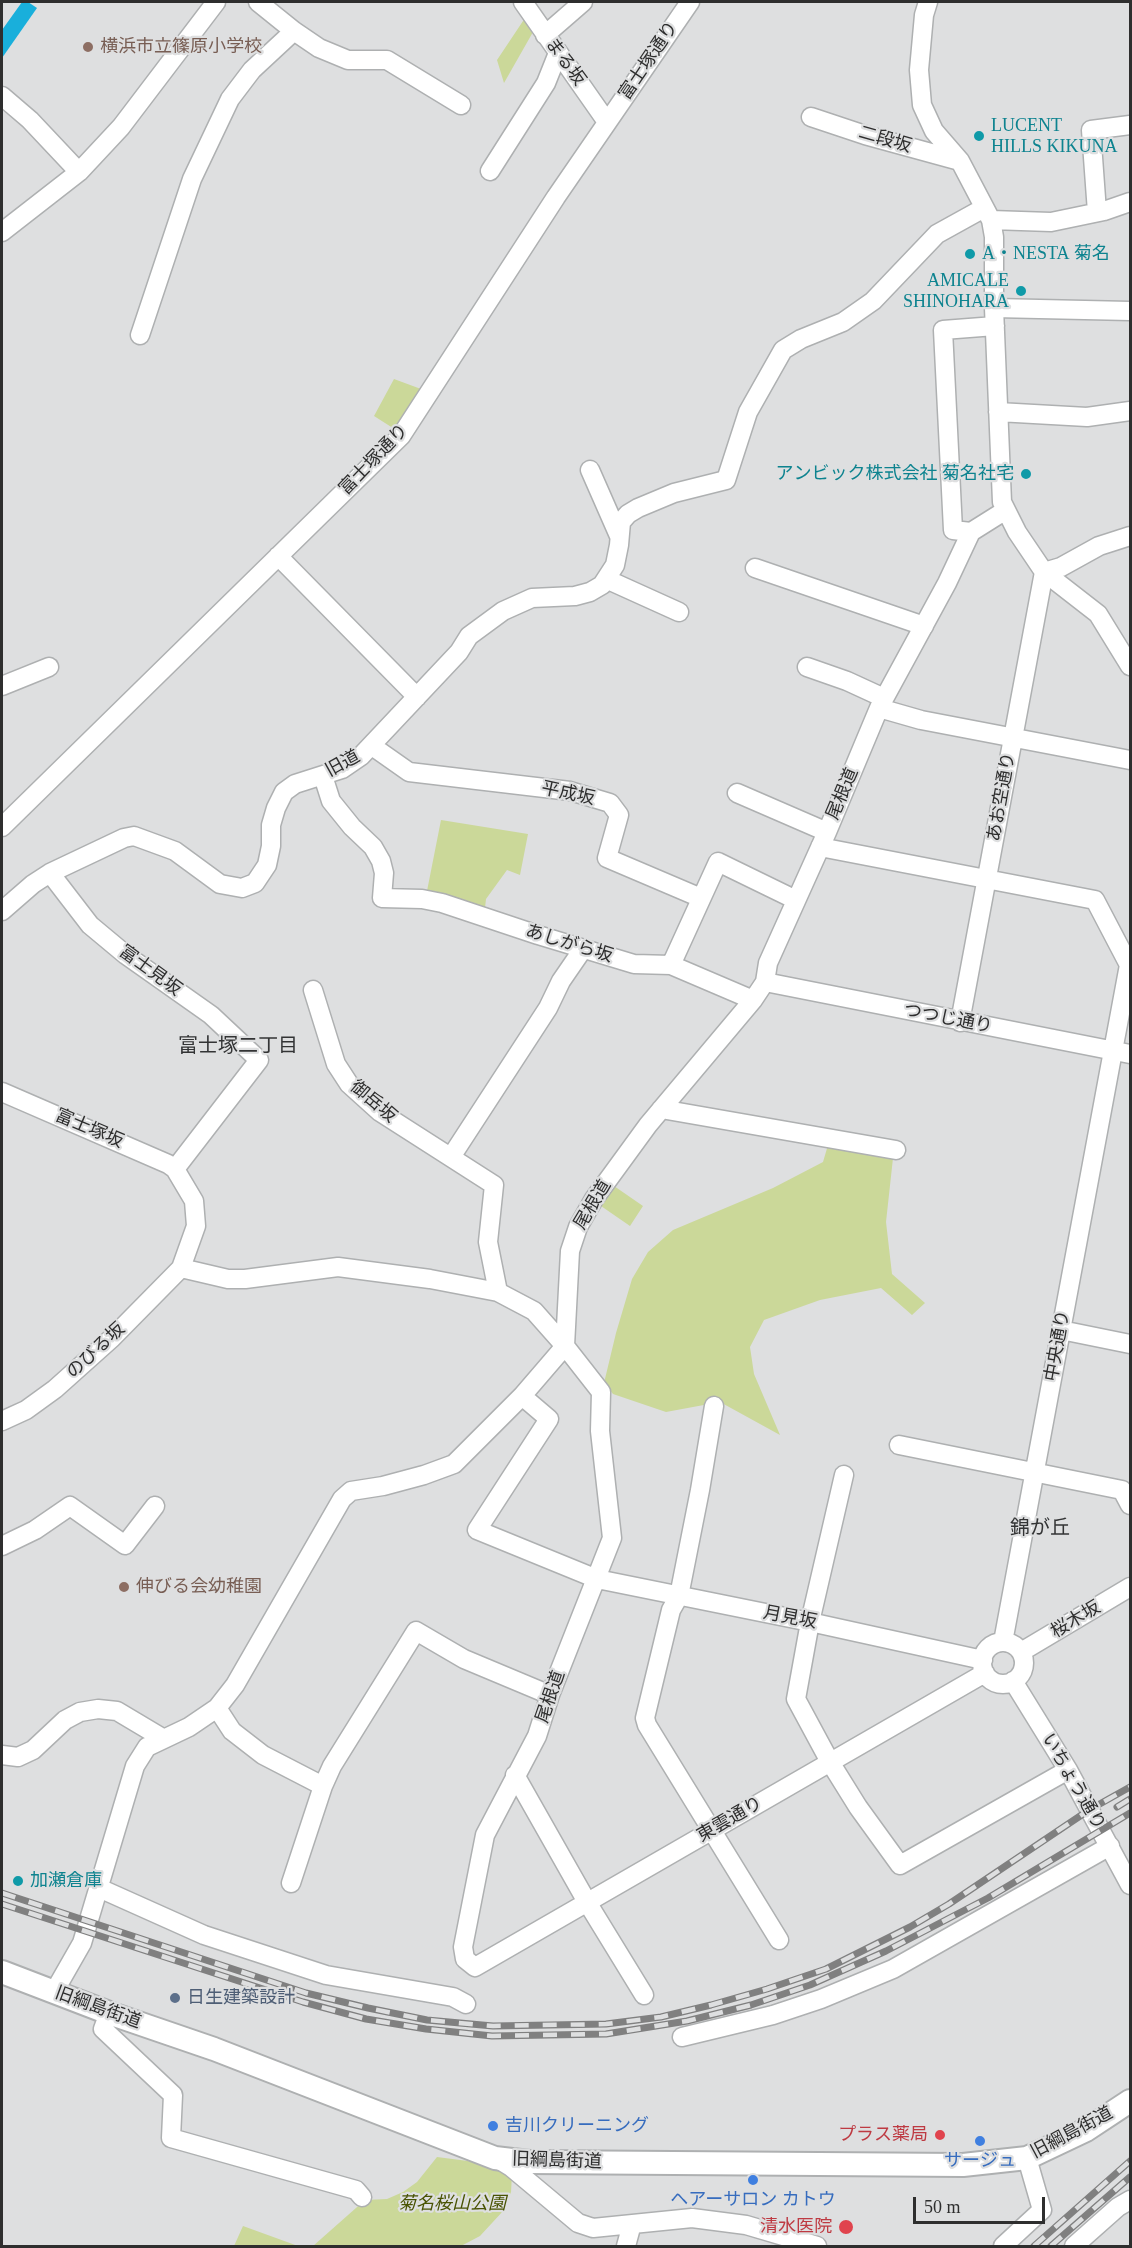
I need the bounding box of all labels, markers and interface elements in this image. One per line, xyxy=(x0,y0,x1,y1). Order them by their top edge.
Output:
street label: 富士塚通り xyxy=(615,18,683,104)
street label: まる坂 xyxy=(540,34,590,90)
place label: 横浜市立篠原小学校 xyxy=(100,36,262,58)
marker: 横浜市立篠原小学校 xyxy=(81,40,95,54)
place label: LUCENT HILLS KIKUNA xyxy=(991,115,1117,158)
street label: 二段坂 xyxy=(856,122,914,158)
marker: LUCENT HILLS KIKUNA xyxy=(972,129,986,143)
place label: A・NESTA 菊名 xyxy=(982,243,1110,265)
marker: A・NESTA 菊名 xyxy=(963,247,977,261)
place label: AMICALE SHINOHARA xyxy=(903,270,1009,312)
marker: AMICALE SHINOHARA xyxy=(1014,284,1028,298)
street label: 富士塚通り xyxy=(335,420,413,500)
place label: アンビック株式会社 菊名社宅 xyxy=(776,463,1014,485)
marker: アンビック株式会社 菊名社宅 xyxy=(1019,467,1033,481)
street label: 旧道 xyxy=(322,746,364,782)
street label: あお空通り xyxy=(984,751,1020,843)
street label: 尾根道 xyxy=(823,765,863,823)
street label: 平成坂 xyxy=(539,778,597,810)
street label: あしがら坂 xyxy=(523,921,615,967)
street label: 富士見坂 xyxy=(115,941,185,1001)
street label: つつじ通り xyxy=(902,1000,994,1038)
district label: 富士塚二丁目 xyxy=(178,1035,298,1059)
street label: 御岳坂 xyxy=(345,1076,401,1128)
street label: 富士塚坂 xyxy=(52,1105,126,1153)
street label: 尾根道 xyxy=(570,1176,616,1234)
street label: 中央通り xyxy=(1041,1309,1075,1383)
street label: のびる坂 xyxy=(62,1319,130,1383)
district label: 錦が丘 xyxy=(1010,1517,1070,1541)
place label: 伸びる会幼稚園 xyxy=(136,1576,262,1598)
marker: 伸びる会幼稚園 xyxy=(117,1580,131,1594)
street label: 桜木坂 xyxy=(1047,1597,1105,1643)
street label: 月見坂 xyxy=(761,1602,819,1634)
street label: 尾根道 xyxy=(532,1668,570,1726)
street label: いちょう通り xyxy=(1037,1730,1109,1834)
street label: 東雲通り xyxy=(693,1793,767,1847)
place label: 加瀬倉庫 xyxy=(30,1870,102,1892)
marker: 加瀬倉庫 xyxy=(11,1874,25,1888)
street label: 旧綱島街道 xyxy=(52,1982,144,2034)
place label: 日生建築設計 xyxy=(187,1987,295,2009)
marker: 日生建築設計 xyxy=(168,1991,182,2005)
street label: 旧綱島街道 xyxy=(1027,2102,1117,2164)
place label: 吉川クリーニング xyxy=(505,2115,649,2137)
marker: 吉川クリーニング xyxy=(486,2119,500,2133)
place label: プラス薬局 xyxy=(838,2124,928,2146)
marker: プラス薬局 xyxy=(933,2128,947,2142)
marker: サージュ xyxy=(973,2134,987,2148)
street label: 旧綱島街道 xyxy=(512,2149,602,2173)
place label: サージュ xyxy=(944,2150,1016,2172)
marker: ヘアーサロン カトウ xyxy=(746,2173,760,2187)
scale bar xyxy=(916,2185,1048,2223)
place label: ヘアーサロン カトウ xyxy=(670,2189,836,2211)
park label: 菊名桜山公園 xyxy=(398,2193,506,2215)
text: 50 m xyxy=(924,2197,961,2217)
place label: 清水医院 xyxy=(760,2216,832,2238)
marker: 清水医院 xyxy=(837,2218,855,2236)

